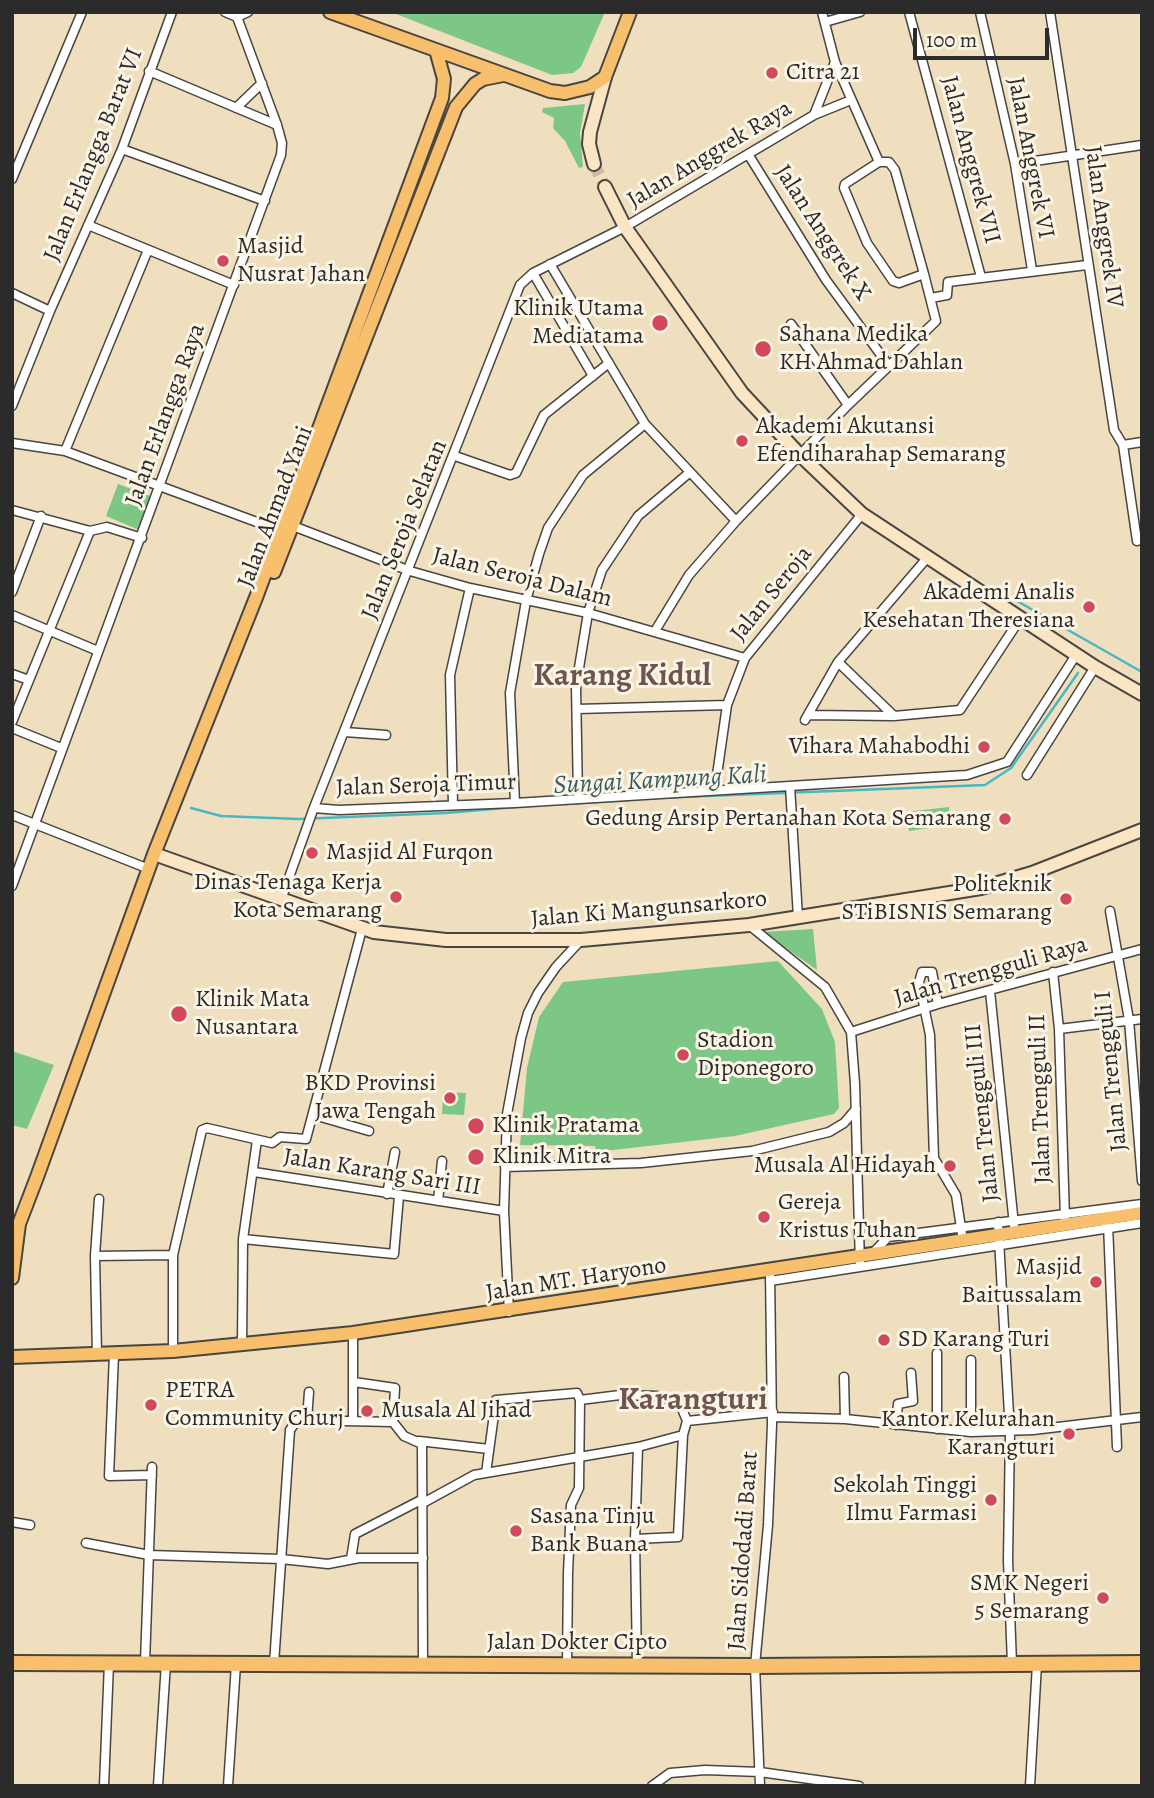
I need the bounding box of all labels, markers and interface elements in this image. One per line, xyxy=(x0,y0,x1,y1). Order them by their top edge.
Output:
scale bar xyxy=(916,14,1052,58)
text: 100 m xyxy=(926,26,977,54)
street label: Jalan Erlangga Barat VI xyxy=(38,44,150,266)
place label: Citra 21 xyxy=(786,59,860,87)
marker: Citra 21 xyxy=(764,65,780,81)
street label: Jalan Anggrek VII xyxy=(934,73,1006,247)
street label: Jalan Anggrek VI xyxy=(1000,75,1060,241)
street label: Jalan Anggrek Raya xyxy=(623,95,797,215)
street label: Jalan Anggrek IV xyxy=(1077,144,1129,310)
street label: Jalan Anggrek X xyxy=(767,160,877,306)
place label: Masjid Nusrat Jahan xyxy=(237,233,365,289)
marker: Masjid Nusrat Jahan xyxy=(215,253,231,269)
place label: Klinik Utama Mediatama xyxy=(513,295,644,351)
marker: Klinik Utama Mediatama xyxy=(650,313,670,333)
street label: Jalan Erlangga Raya xyxy=(120,320,212,510)
place label: Sahana Medika KH Ahmad Dahlan xyxy=(779,321,963,377)
marker: Sahana Medika KH Ahmad Dahlan xyxy=(753,339,773,359)
place label: Akademi Akutansi Efendiharahap Semarang xyxy=(756,413,1006,469)
street label: Jalan Ahmad Yani xyxy=(232,422,320,592)
marker: Akademi Akutansi Efendiharahap Semarang xyxy=(734,433,750,449)
street label: Jalan Seroja Selatan xyxy=(356,436,454,624)
street label: Jalan Seroja xyxy=(725,541,819,647)
street label: Jalan Seroja Dalam xyxy=(429,542,615,614)
place label: Akademi Analis Kesehatan Theresiana xyxy=(862,579,1075,635)
marker: Akademi Analis Kesehatan Theresiana xyxy=(1081,599,1097,615)
district label: Karang Kidul xyxy=(533,658,711,696)
place label: Vihara Mahabodhi xyxy=(789,733,970,761)
marker: Vihara Mahabodhi xyxy=(976,739,992,755)
water label: Sungai Kampung Kali xyxy=(553,760,767,802)
street label: Jalan Seroja Timur xyxy=(335,768,517,804)
place label: Gedung Arsip Pertanahan Kota Semarang xyxy=(585,805,991,833)
marker: Gedung Arsip Pertanahan Kota Semarang xyxy=(997,811,1013,827)
place label: Masjid Al Furqon xyxy=(326,839,493,867)
marker: Masjid Al Furqon xyxy=(304,845,320,861)
place label: Dinas Tenaga Kerja Kota Semarang xyxy=(194,869,382,925)
place label: Politeknik STiBISNIS Semarang xyxy=(842,871,1052,927)
street label: Jalan Ki Mangunsarkoro xyxy=(530,885,768,935)
marker: Dinas Tenaga Kerja Kota Semarang xyxy=(388,889,404,905)
marker: Politeknik STiBISNIS Semarang xyxy=(1058,891,1074,907)
street label: Jalan Trengguli Raya xyxy=(891,931,1091,1013)
place label: Klinik Mata Nusantara xyxy=(195,986,310,1042)
street label: Jalan Trengguli I xyxy=(1089,989,1135,1153)
marker: Klinik Mata Nusantara xyxy=(169,1004,189,1024)
street label: Jalan Trengguli II xyxy=(1024,1013,1058,1185)
street label: Jalan Trengguli III xyxy=(959,1023,1007,1203)
place label: Stadion Diponegoro xyxy=(697,1027,814,1083)
marker: Stadion Diponegoro xyxy=(675,1047,691,1063)
place label: BKD Provinsi Jawa Tengah xyxy=(304,1070,436,1126)
marker: BKD Provinsi Jawa Tengah xyxy=(442,1090,458,1106)
place label: Klinik Pratama xyxy=(492,1112,640,1140)
marker: Klinik Pratama xyxy=(466,1116,486,1136)
street label: Jalan Karang Sari III xyxy=(281,1143,483,1203)
place label: Klinik Mitra xyxy=(492,1143,611,1171)
marker: Klinik Mitra xyxy=(466,1147,486,1167)
place label: Musala Al Hidayah xyxy=(754,1152,936,1180)
marker: Musala Al Hidayah xyxy=(942,1158,958,1174)
place label: Gereja Kristus Tuhan xyxy=(778,1189,917,1245)
marker: Gereja Kristus Tuhan xyxy=(756,1209,772,1225)
street label: Jalan MT. Haryono xyxy=(484,1252,668,1308)
place label: Masjid Baitussalam xyxy=(961,1254,1082,1310)
marker: Masjid Baitussalam xyxy=(1088,1274,1104,1290)
place label: SD Karang Turi xyxy=(898,1326,1050,1354)
marker: SD Karang Turi xyxy=(876,1332,892,1348)
place label: PETRA Community Churj xyxy=(165,1377,344,1433)
district label: Karangturi xyxy=(618,1382,768,1420)
marker: PETRA Community Churj xyxy=(143,1397,159,1413)
place label: Musala Al Jihad xyxy=(381,1397,532,1425)
marker: Musala Al Jihad xyxy=(359,1403,375,1419)
place label: Kantor Kelurahan Karangturi xyxy=(881,1406,1055,1462)
marker: Kantor Kelurahan Karangturi xyxy=(1061,1426,1077,1442)
street label: Jalan Sidodadi Barat xyxy=(723,1451,765,1651)
place label: Sekolah Tinggi Ilmu Farmasi xyxy=(833,1472,977,1528)
marker: Sekolah Tinggi Ilmu Farmasi xyxy=(983,1492,999,1508)
place label: Sasana Tinju Bank Buana xyxy=(530,1503,655,1559)
marker: Sasana Tinju Bank Buana xyxy=(508,1523,524,1539)
place label: SMK Negeri 5 Semarang xyxy=(970,1570,1089,1626)
marker: SMK Negeri 5 Semarang xyxy=(1095,1590,1111,1606)
street label: Jalan Dokter Cipto xyxy=(487,1629,667,1657)

